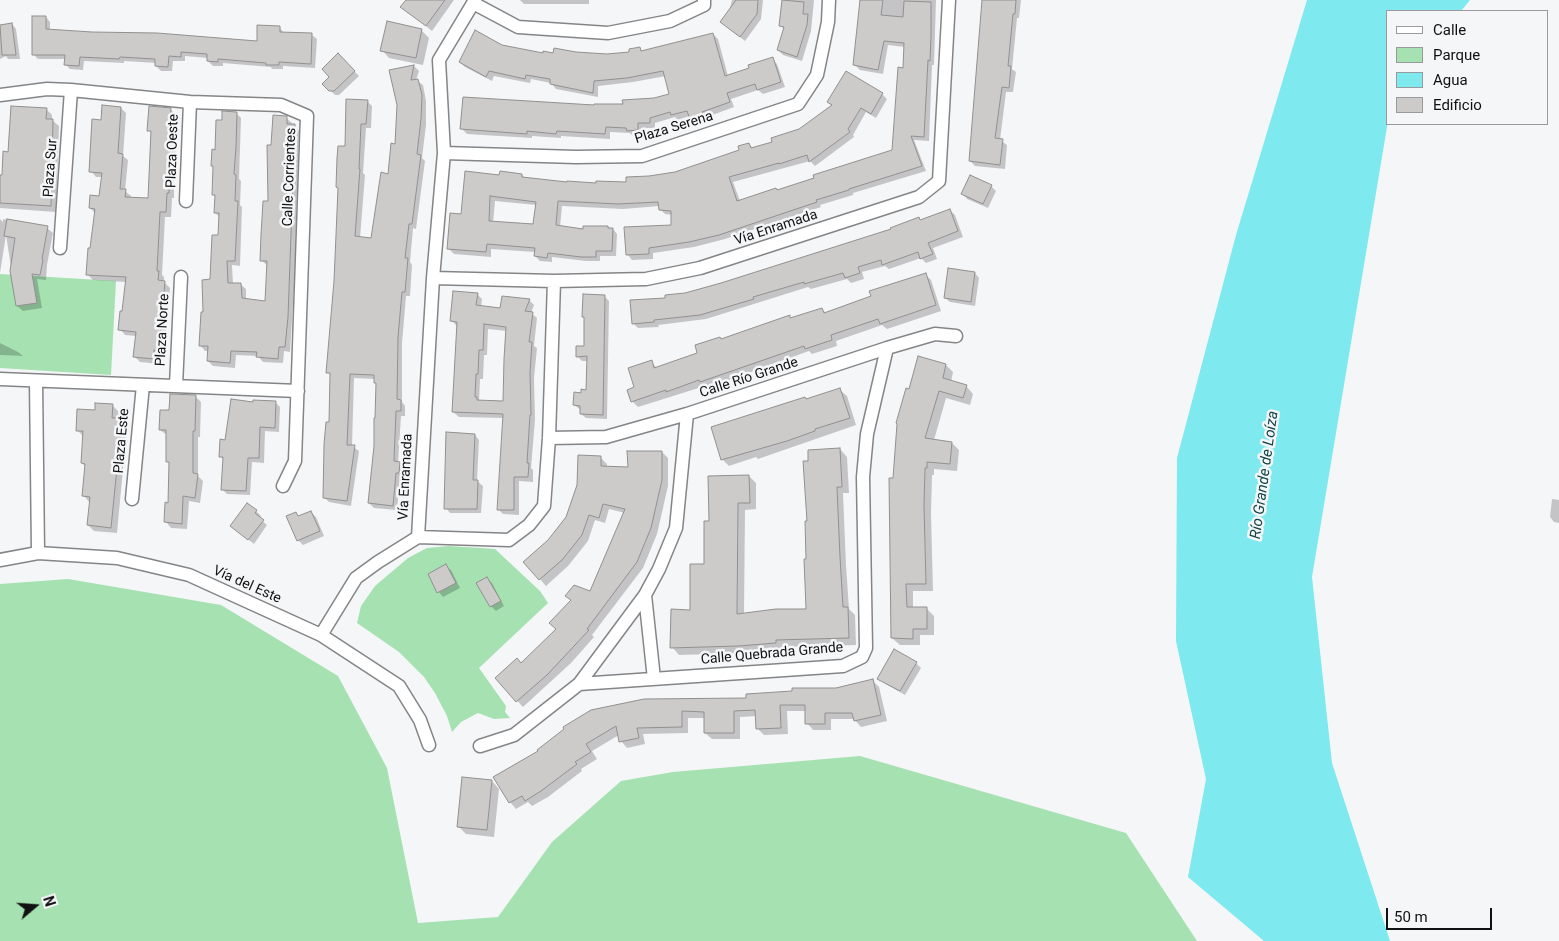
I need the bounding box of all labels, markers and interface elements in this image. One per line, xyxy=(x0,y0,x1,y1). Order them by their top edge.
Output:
legend xyxy=(1386,10,1549,125)
text: Calle xyxy=(1433,21,1466,39)
text: Parque xyxy=(1433,46,1480,64)
text: Agua xyxy=(1433,71,1468,89)
text: Edificio xyxy=(1433,96,1482,114)
street label: Plaza Serena xyxy=(633,108,715,148)
street label: Plaza Oeste xyxy=(163,114,183,188)
street label: Calle Corrientes xyxy=(280,127,300,227)
street label: Plaza Sur xyxy=(41,138,61,198)
street label: Vía Enramada xyxy=(732,207,820,249)
street label: Plaza Norte xyxy=(153,293,173,367)
street label: Calle Río Grande xyxy=(698,354,800,402)
street label: Plaza Este xyxy=(111,408,133,474)
water label: Río Grande de Loíza xyxy=(1247,410,1283,540)
street label: Vía Enramada xyxy=(395,433,417,521)
street label: Vía del Este xyxy=(210,563,284,607)
street label: Calle Quebrada Grande xyxy=(700,639,844,669)
north arrow xyxy=(10,881,60,931)
text: N xyxy=(40,894,58,909)
scale bar xyxy=(1389,898,1495,930)
text: 50 m xyxy=(1394,908,1428,926)

